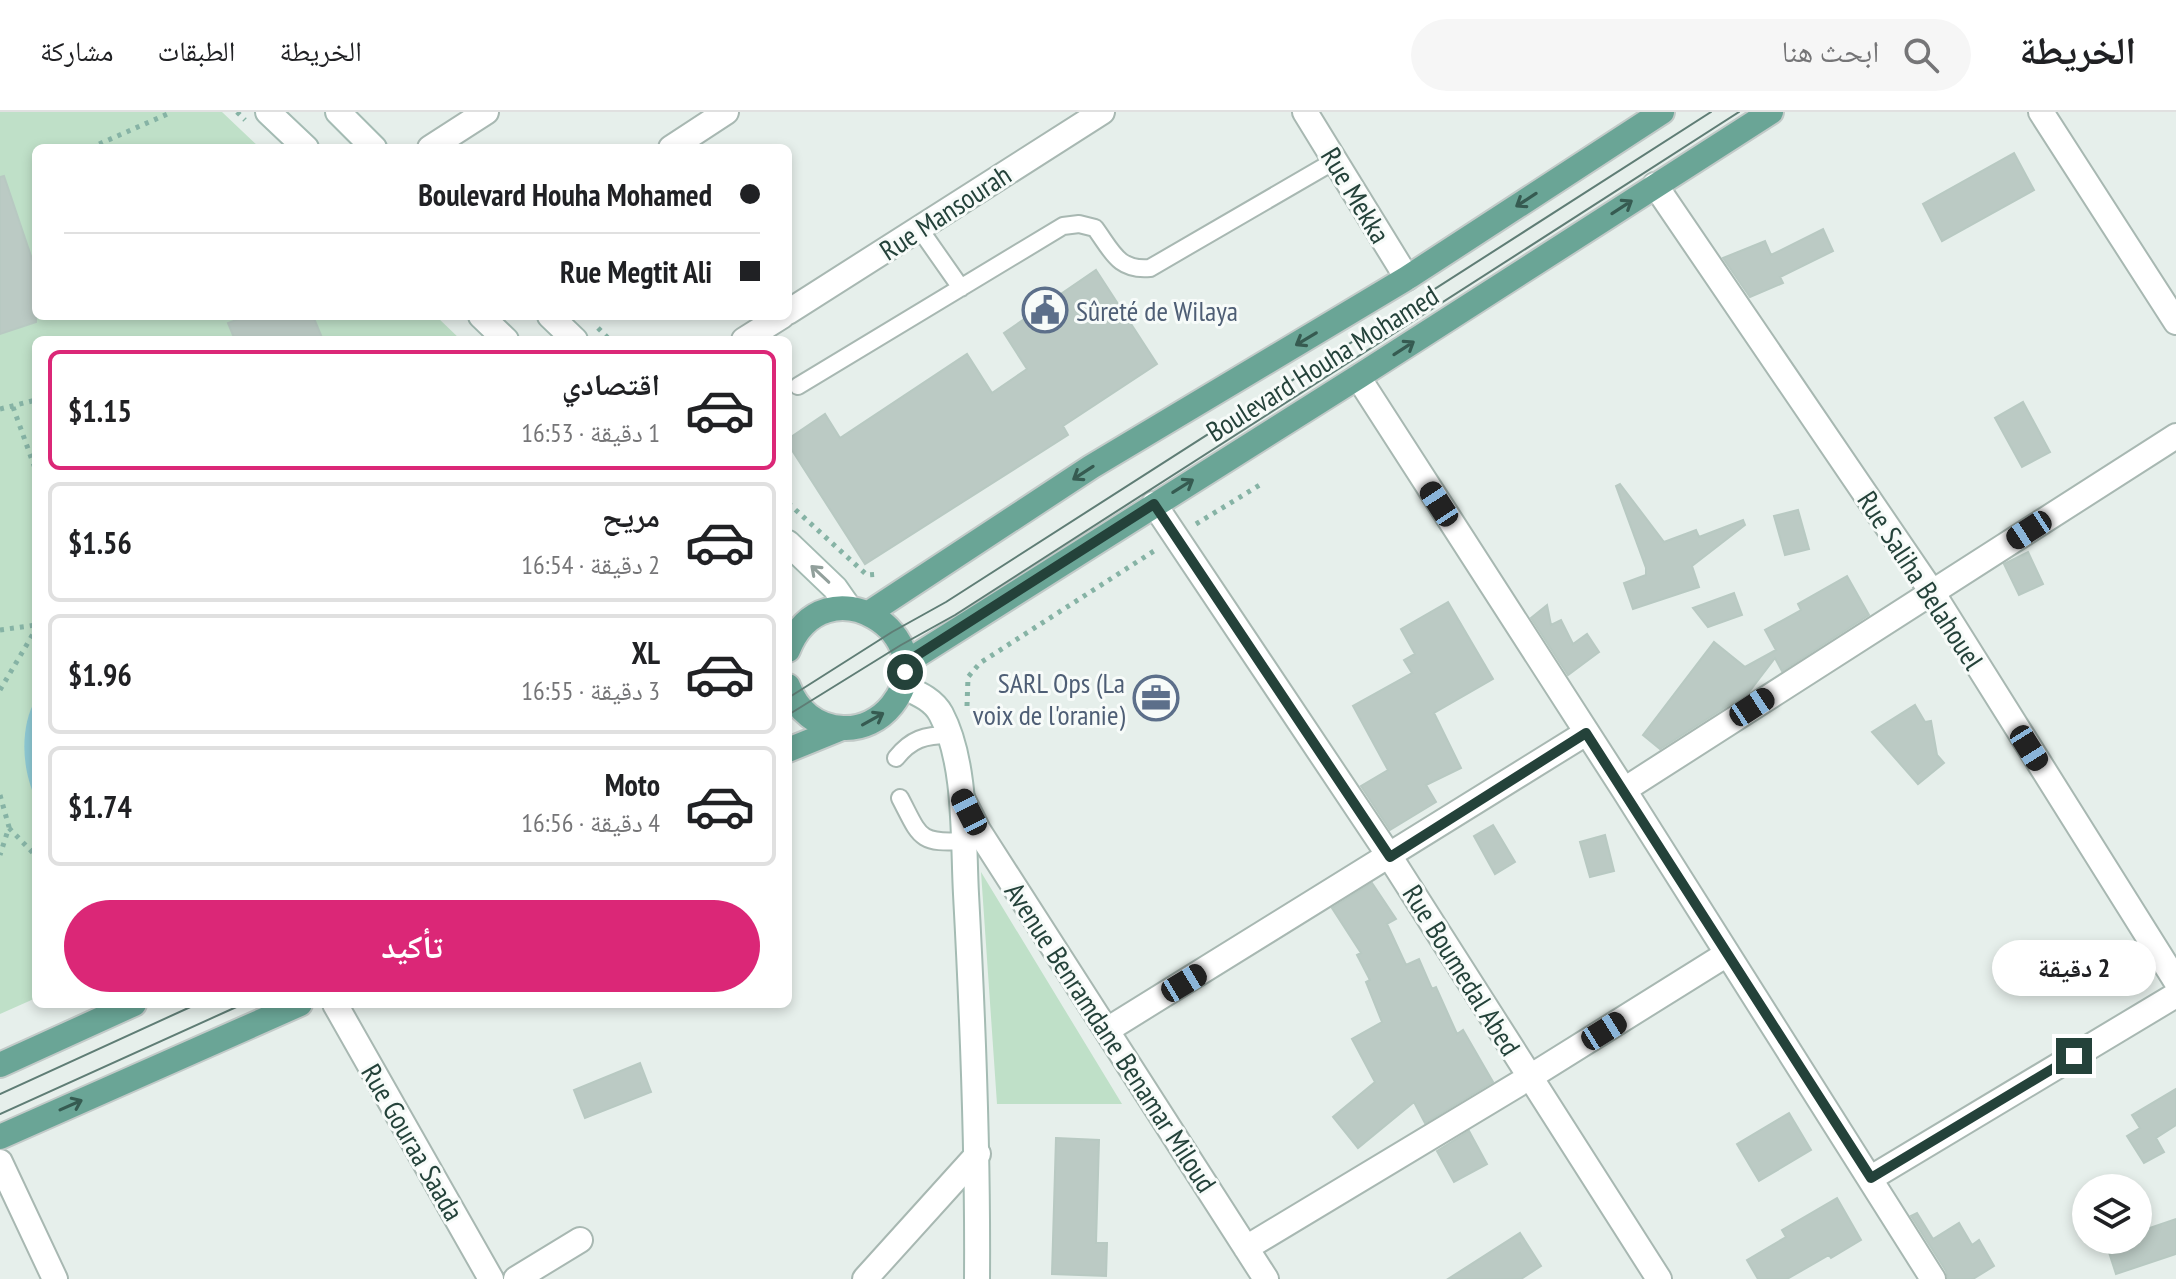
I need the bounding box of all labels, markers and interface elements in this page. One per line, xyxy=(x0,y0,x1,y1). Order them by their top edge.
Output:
search box xyxy=(1411,19,1971,91)
text: الخريطة xyxy=(2019,25,2136,74)
text: ابحث هنا xyxy=(1782,31,1879,70)
text: مشاركة xyxy=(40,32,114,69)
text: الطبقات xyxy=(158,32,235,69)
text: الخريطة xyxy=(279,32,362,69)
icon: search xyxy=(1899,33,1943,77)
street label: Rue Mekka xyxy=(1313,140,1399,250)
street label: Rue Mansourah xyxy=(872,156,1018,268)
text: Boulevard Houha Mohamed xyxy=(418,175,712,214)
one-way arrow xyxy=(1515,193,1538,209)
one-way arrow xyxy=(1610,198,1633,214)
text: Rue Megtit Ali xyxy=(560,252,712,291)
street label: Boulevard Houha Mohamed xyxy=(1199,277,1445,449)
public building icon: Sûreté de Wilaya xyxy=(1021,286,1069,334)
place label: Sûreté de Wilaya xyxy=(1076,292,1238,329)
one-way arrow xyxy=(1295,331,1318,347)
one-way arrow xyxy=(1392,339,1414,356)
text: اقتصادي xyxy=(562,364,660,403)
icon: car xyxy=(684,374,756,446)
text: $1.15 xyxy=(68,391,132,430)
text: 1 دقيقة · 16:53 xyxy=(521,416,660,449)
one-way arrow xyxy=(1072,465,1095,481)
car xyxy=(1416,477,1462,531)
one-way arrow xyxy=(1171,478,1194,494)
street label: Rue Saliha Belahouel xyxy=(1850,484,1993,677)
text: مريح xyxy=(602,496,660,535)
icon: car xyxy=(684,506,756,578)
car xyxy=(2002,507,2056,553)
text: $1.56 xyxy=(68,523,132,562)
text: 2 دقيقة · 16:54 xyxy=(521,548,660,581)
one-way arrow xyxy=(810,564,830,583)
text: XL xyxy=(631,633,660,672)
icon: car xyxy=(684,638,756,710)
route start xyxy=(887,654,923,690)
text: $1.96 xyxy=(68,655,132,694)
place label: SARL Ops (La voix de l'oranie) xyxy=(973,664,1125,733)
text: 3 دقيقة · 16:55 xyxy=(521,674,660,707)
office icon: SARL Ops (La voix de l'oranie) xyxy=(1132,674,1180,722)
car xyxy=(1725,684,1779,730)
one-way arrow xyxy=(861,711,884,727)
car xyxy=(2006,721,2052,775)
text: Moto xyxy=(605,765,660,804)
icon: car xyxy=(684,770,756,842)
car xyxy=(947,785,991,839)
text: $1.74 xyxy=(68,787,132,826)
text: 4 دقيقة · 16:56 xyxy=(521,806,660,839)
street label: Avenue Benramdane Benamar Miloud xyxy=(997,875,1225,1199)
street label: Rue Boumedal Abed xyxy=(1395,878,1529,1062)
button: تأكيد xyxy=(64,900,760,992)
callout: 2 دقيقة xyxy=(1992,940,2156,996)
text: 2 دقيقة xyxy=(2038,951,2110,984)
car xyxy=(1157,960,1211,1006)
car xyxy=(1577,1008,1631,1054)
route end xyxy=(2056,1038,2092,1074)
street label: Rue Gouraa Saada xyxy=(353,1057,473,1227)
one-way arrow xyxy=(59,1097,83,1112)
map controls xyxy=(2072,1174,2152,1254)
button: layers xyxy=(2072,1174,2152,1254)

